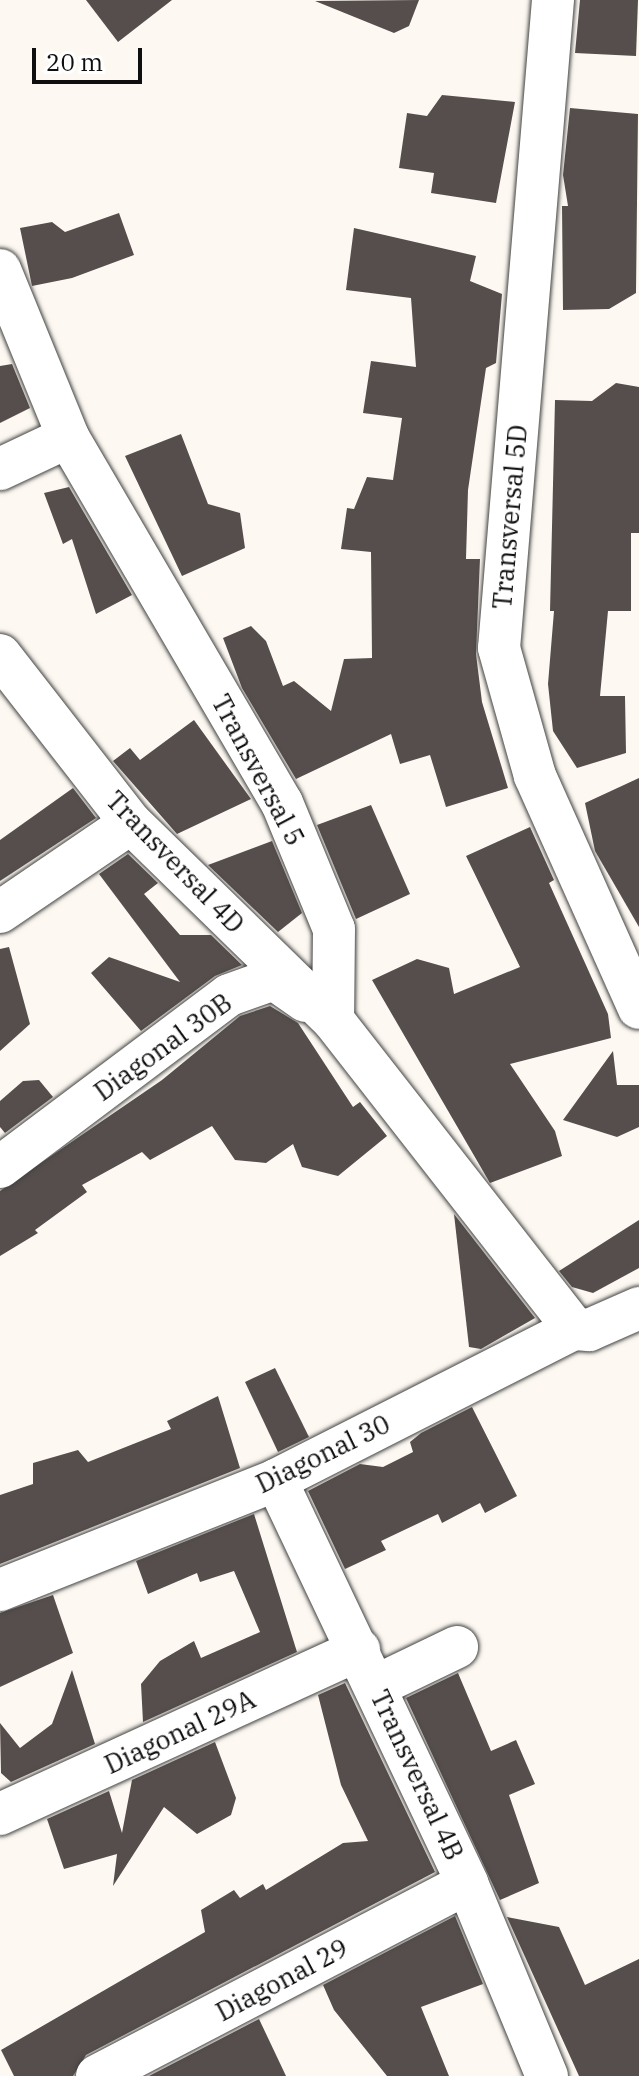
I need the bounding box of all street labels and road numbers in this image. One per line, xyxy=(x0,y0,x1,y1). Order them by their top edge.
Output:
street label: Transversal 5D xyxy=(486,423,534,611)
street label: Transversal 5 xyxy=(205,689,311,851)
street label: Transversal 4D xyxy=(99,785,251,939)
street label: Diagonal 30B xyxy=(88,987,238,1107)
street label: Diagonal 30 xyxy=(251,1408,395,1500)
street label: Diagonal 29A xyxy=(100,1683,260,1781)
street label: Transversal 4B xyxy=(364,1685,470,1865)
street label: Diagonal 29 xyxy=(211,1932,353,2028)

